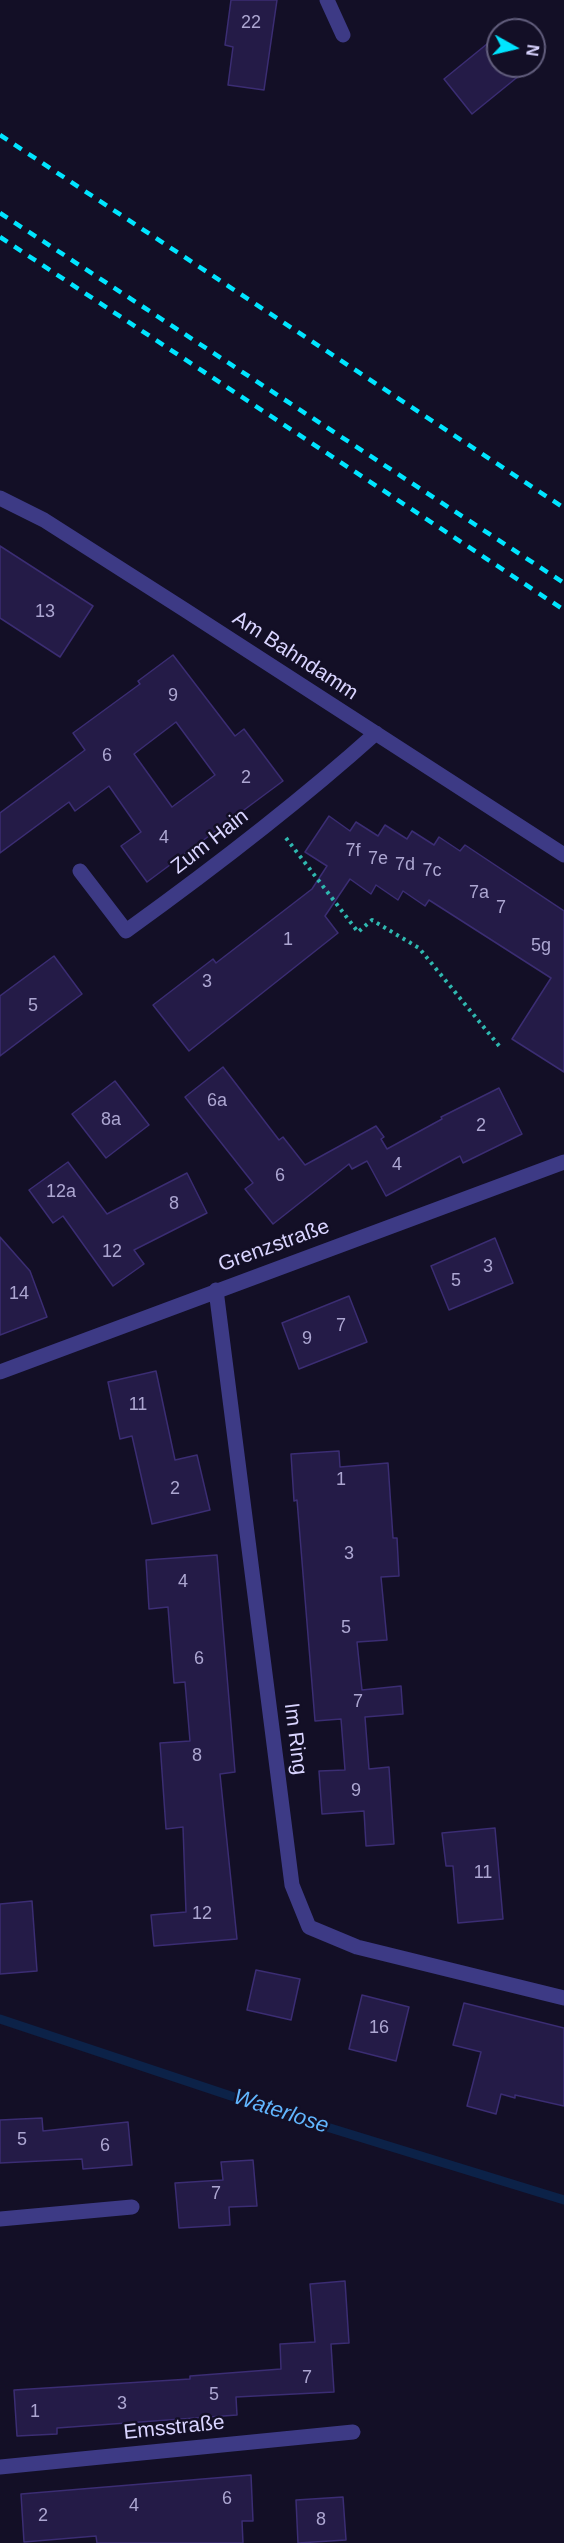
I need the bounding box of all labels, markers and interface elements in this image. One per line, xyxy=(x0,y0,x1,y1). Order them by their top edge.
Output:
house number: 22 xyxy=(241,12,261,34)
north arrow xyxy=(486,18,546,78)
text: N xyxy=(523,43,542,57)
house number: 13 xyxy=(35,601,55,623)
street label: Am Bahndamm xyxy=(227,606,363,706)
house number: 9 xyxy=(168,685,178,707)
house number: 6 xyxy=(102,745,112,767)
house number: 2 xyxy=(241,767,251,789)
street label: Zum Hain xyxy=(166,804,254,880)
house number: 4 xyxy=(159,827,169,849)
house number: 7f xyxy=(345,840,361,862)
house number: 7e xyxy=(368,848,388,870)
house number: 7d xyxy=(395,854,415,876)
house number: 7c xyxy=(422,860,442,882)
house number: 7a xyxy=(469,882,489,904)
house number: 7 xyxy=(496,897,506,919)
house number: 1 xyxy=(283,929,293,951)
house number: 5g xyxy=(531,935,551,957)
house number: 3 xyxy=(202,971,212,993)
house number: 5 xyxy=(28,995,38,1017)
house number: 6a xyxy=(207,1090,227,1112)
house number: 8a xyxy=(101,1109,121,1131)
house number: 2 xyxy=(476,1115,486,1137)
house number: 4 xyxy=(392,1154,402,1176)
house number: 6 xyxy=(275,1165,285,1187)
house number: 12a xyxy=(46,1181,76,1203)
house number: 8 xyxy=(169,1193,179,1215)
street label: Grenzstraße xyxy=(215,1214,333,1278)
house number: 12 xyxy=(102,1241,122,1263)
house number: 3 xyxy=(483,1256,493,1278)
house number: 5 xyxy=(451,1270,461,1292)
house number: 14 xyxy=(9,1283,29,1305)
house number: 7 xyxy=(336,1315,346,1337)
house number: 9 xyxy=(302,1328,312,1350)
house number: 11 xyxy=(129,1394,147,1416)
house number: 1 xyxy=(336,1469,346,1491)
house number: 2 xyxy=(170,1478,180,1500)
house number: 3 xyxy=(344,1543,354,1565)
house number: 4 xyxy=(178,1571,188,1593)
house number: 5 xyxy=(341,1617,351,1639)
house number: 6 xyxy=(194,1648,204,1670)
house number: 7 xyxy=(353,1691,363,1713)
street label: Im Ring xyxy=(278,1702,312,1776)
house number: 8 xyxy=(192,1745,202,1767)
house number: 9 xyxy=(351,1780,361,1802)
house number: 11 xyxy=(474,1862,492,1884)
house number: 12 xyxy=(192,1903,212,1925)
house number: 16 xyxy=(369,2017,389,2039)
water label: Waterlose xyxy=(230,2084,332,2140)
house number: 5 xyxy=(17,2129,27,2151)
house number: 6 xyxy=(100,2135,110,2157)
house number: 7 xyxy=(211,2183,221,2205)
house number: 7 xyxy=(302,2367,312,2389)
house number: 5 xyxy=(209,2384,219,2406)
house number: 3 xyxy=(117,2393,127,2415)
house number: 1 xyxy=(30,2401,40,2423)
street label: Emsstraße xyxy=(122,2410,226,2446)
house number: 6 xyxy=(222,2488,232,2510)
house number: 4 xyxy=(129,2495,139,2517)
house number: 2 xyxy=(38,2505,48,2527)
house number: 8 xyxy=(316,2509,326,2531)

